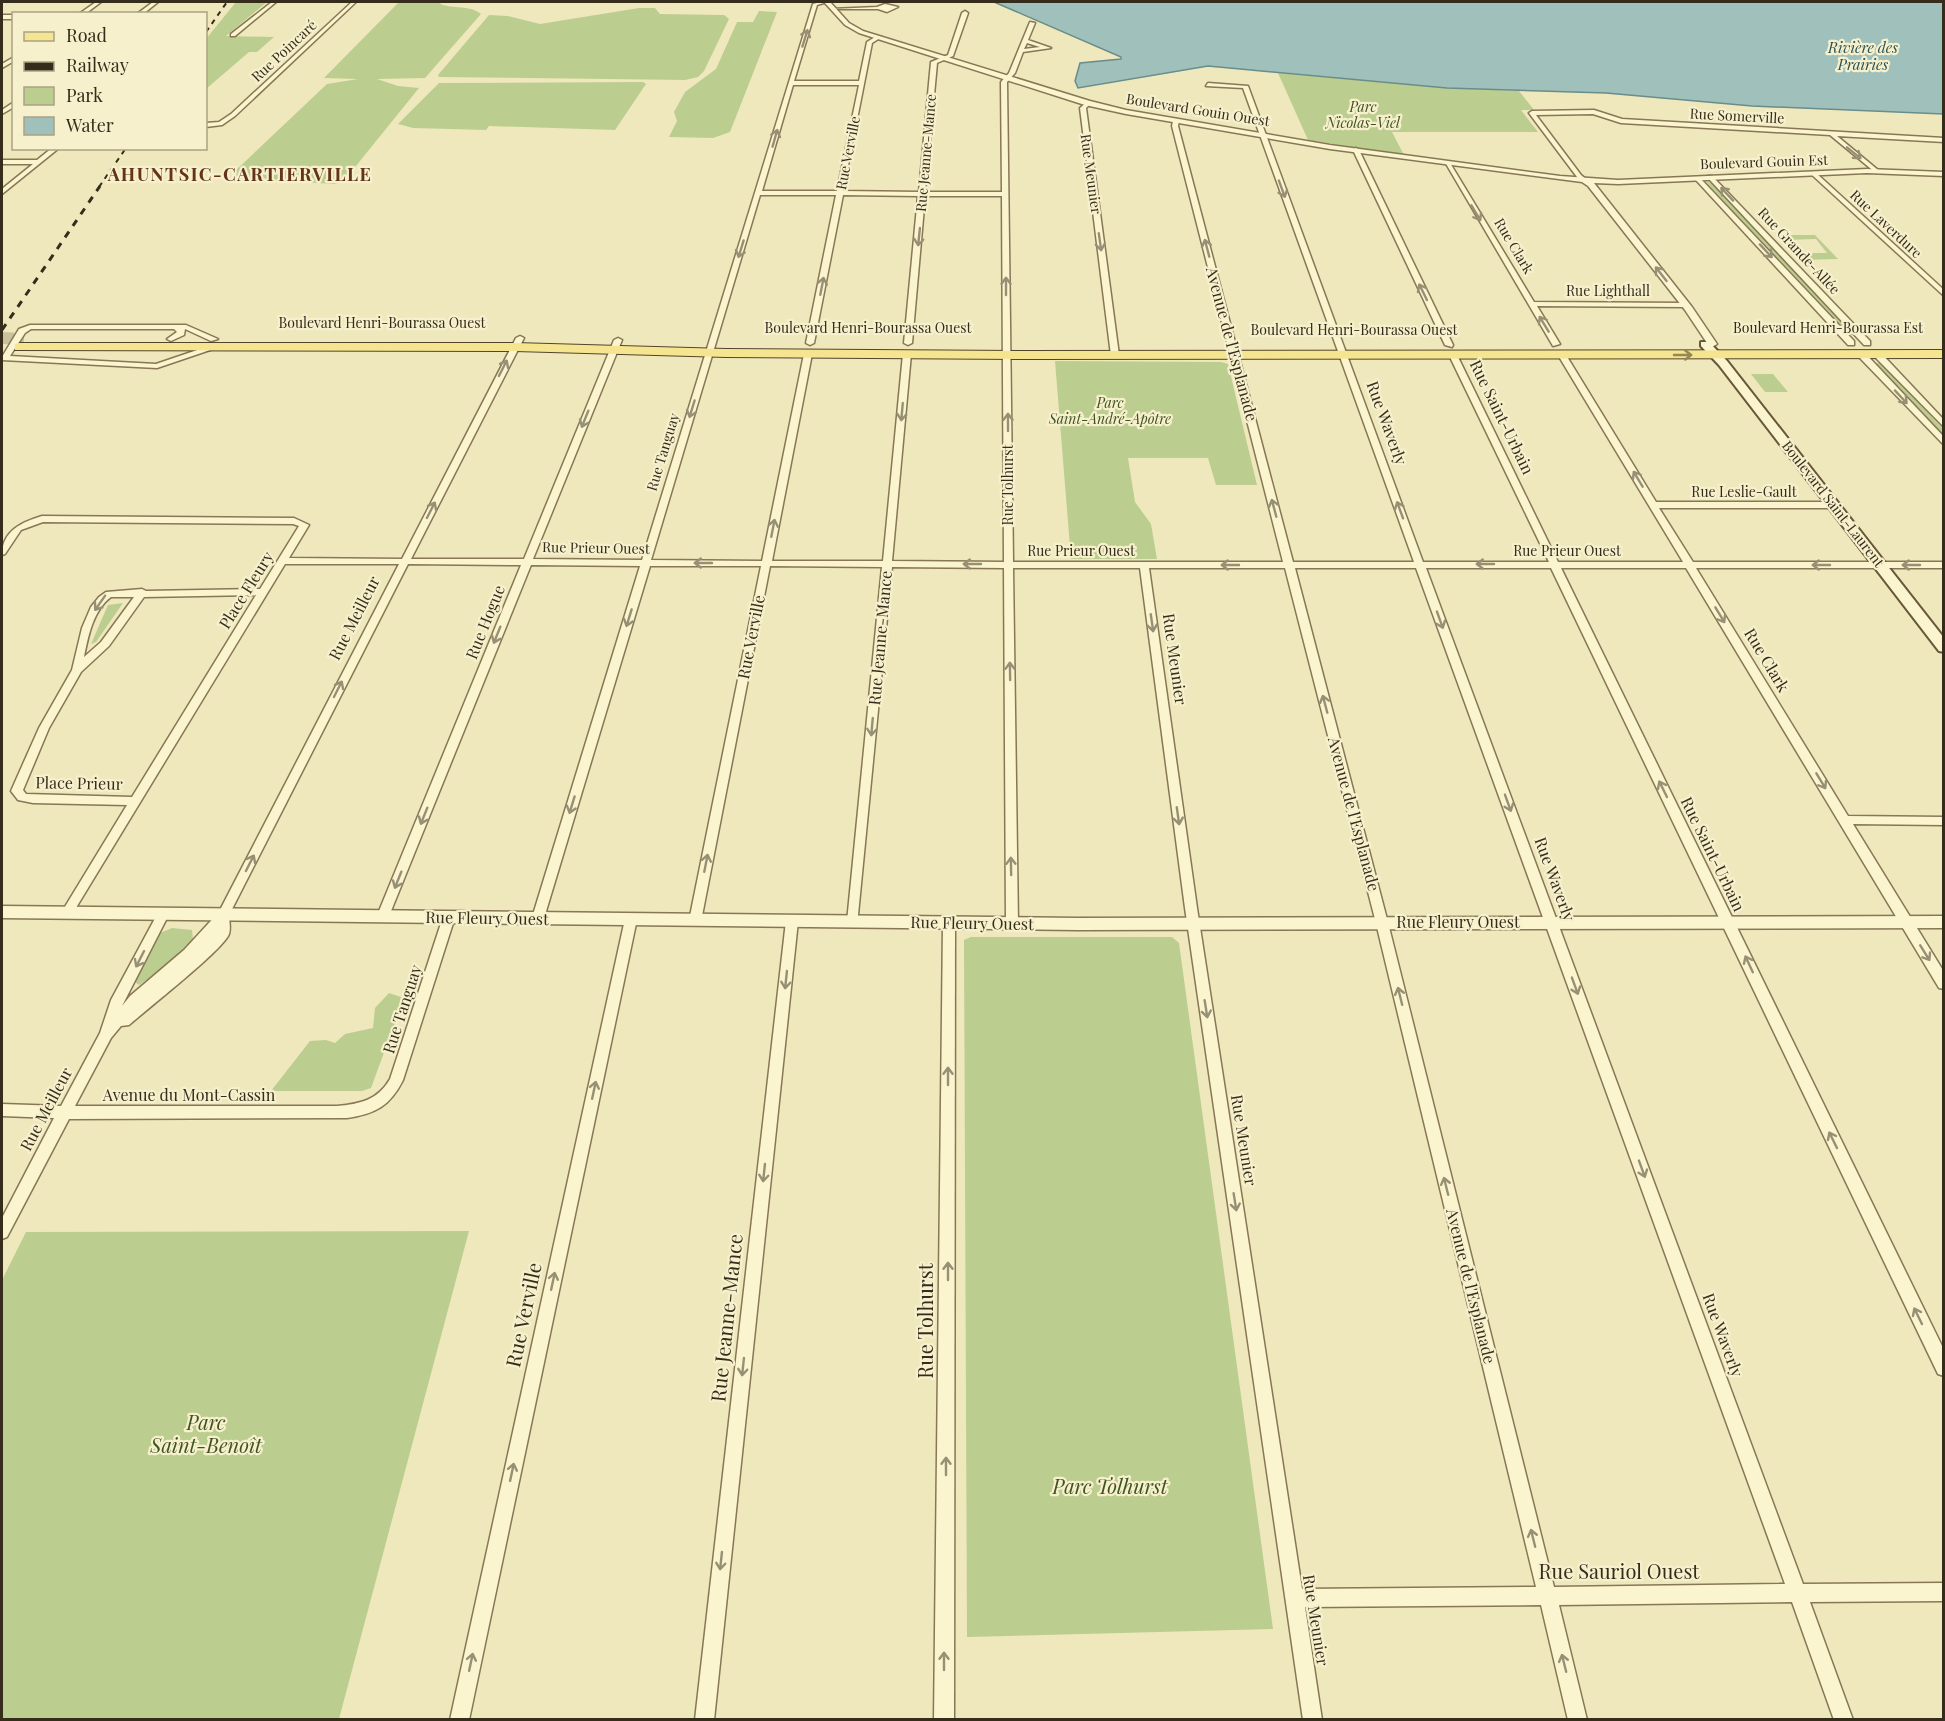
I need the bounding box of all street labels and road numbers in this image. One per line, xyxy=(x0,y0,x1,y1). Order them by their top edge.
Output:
street label: Rue Poincaré xyxy=(247,15,320,86)
street label: Boulevard Gouin Ouest xyxy=(1125,89,1272,130)
street label: Rue Jeanne-Mance xyxy=(911,93,940,213)
street label: Rue Somerville xyxy=(1689,104,1785,127)
street label: Rue Verville xyxy=(831,115,864,191)
street label: Rue Meunier xyxy=(1076,133,1107,216)
street label: Boulevard Gouin Est xyxy=(1700,150,1829,173)
street label: Rue Laverdure xyxy=(1846,185,1926,262)
street label: Rue Grande-Allée xyxy=(1754,203,1845,298)
street label: Rue Clark xyxy=(1490,214,1539,277)
street label: Avenue de l'Esplanade xyxy=(1202,263,1263,423)
street label: Rue Lighthall xyxy=(1566,281,1650,300)
street label: Boulevard Henri-Bourassa Ouest xyxy=(279,313,487,332)
street label: Boulevard Henri-Bourassa Ouest xyxy=(765,318,973,337)
street label: Boulevard Henri-Bourassa Est xyxy=(1733,318,1924,337)
street label: Boulevard Henri-Bourassa Ouest xyxy=(1251,320,1459,339)
street label: Rue Saint-Urbain xyxy=(1466,356,1539,478)
street label: Rue Waverly xyxy=(1363,378,1412,468)
street label: Rue Tanguay xyxy=(642,411,683,493)
street label: Boulevard Saint-Laurent xyxy=(1778,437,1889,572)
street label: Rue Tolhurst xyxy=(998,444,1017,525)
street label: Rue Leslie-Gault xyxy=(1691,482,1798,501)
street label: Rue Prieur Ouest xyxy=(542,537,651,558)
street label: Rue Prieur Ouest xyxy=(1027,541,1136,560)
street label: Rue Prieur Ouest xyxy=(1513,541,1622,560)
street label: Place Fleury xyxy=(213,547,278,632)
street label: Rue Jeanne-Mance xyxy=(863,570,896,706)
street label: Rue Meilleur xyxy=(323,572,384,663)
street label: Rue Hogue xyxy=(460,582,509,662)
street label: Rue Verville xyxy=(732,593,769,681)
street label: Rue Meunier xyxy=(1159,612,1192,706)
street label: Rue Clark xyxy=(1740,624,1795,696)
street label: Avenue de l'Esplanade xyxy=(1324,733,1385,893)
street label: Place Prieur xyxy=(35,771,123,794)
street label: Rue Saint-Urbain xyxy=(1677,793,1750,915)
street label: Rue Waverly xyxy=(1531,834,1580,924)
street label: Rue Fleury Ouest xyxy=(425,906,549,929)
street label: Rue Fleury Ouest xyxy=(910,911,1034,934)
street label: Rue Fleury Ouest xyxy=(1396,911,1520,932)
street label: Rue Tanguay xyxy=(377,962,426,1056)
street label: Rue Meilleur xyxy=(15,1063,76,1154)
street label: Avenue du Mont-Cassin xyxy=(102,1084,276,1105)
street label: Rue Meunier xyxy=(1227,1093,1262,1187)
street label: Avenue de l'Esplanade xyxy=(1442,1205,1501,1366)
street label: Rue Jeanne-Mance xyxy=(703,1232,748,1403)
street label: Rue Verville xyxy=(498,1260,547,1370)
street label: Rue Tolhurst xyxy=(911,1262,938,1379)
street label: Rue Waverly xyxy=(1699,1290,1748,1380)
street label: Rue Sauriol Ouest xyxy=(1539,1557,1700,1584)
street label: Rue Meunier xyxy=(1299,1573,1334,1667)

